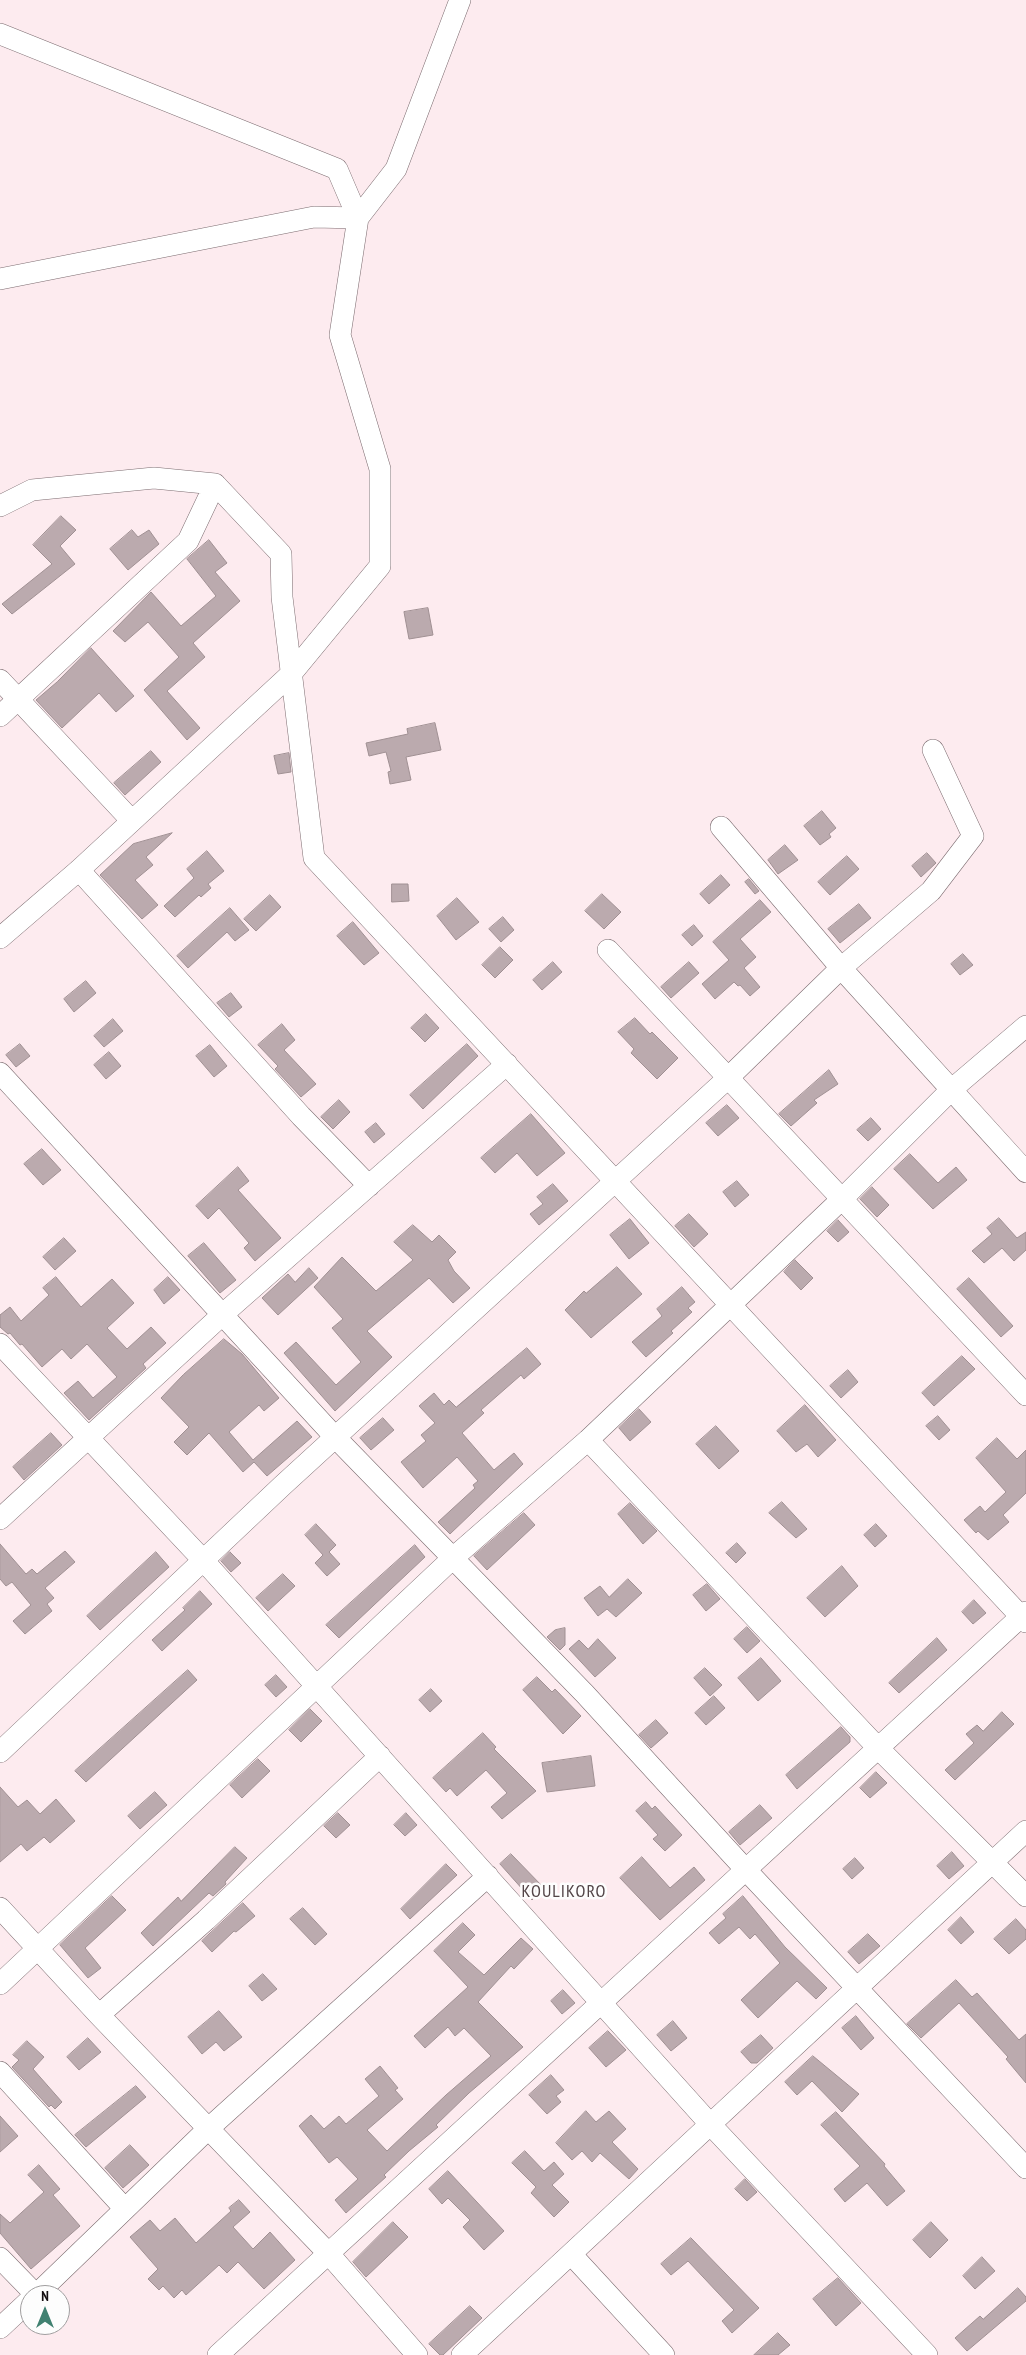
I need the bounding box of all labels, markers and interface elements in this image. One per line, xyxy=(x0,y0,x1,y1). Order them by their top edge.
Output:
district label: KOULIKORO xyxy=(520,1881,608,1903)
north arrow xyxy=(20,2285,70,2335)
text: N xyxy=(41,2287,49,2305)

